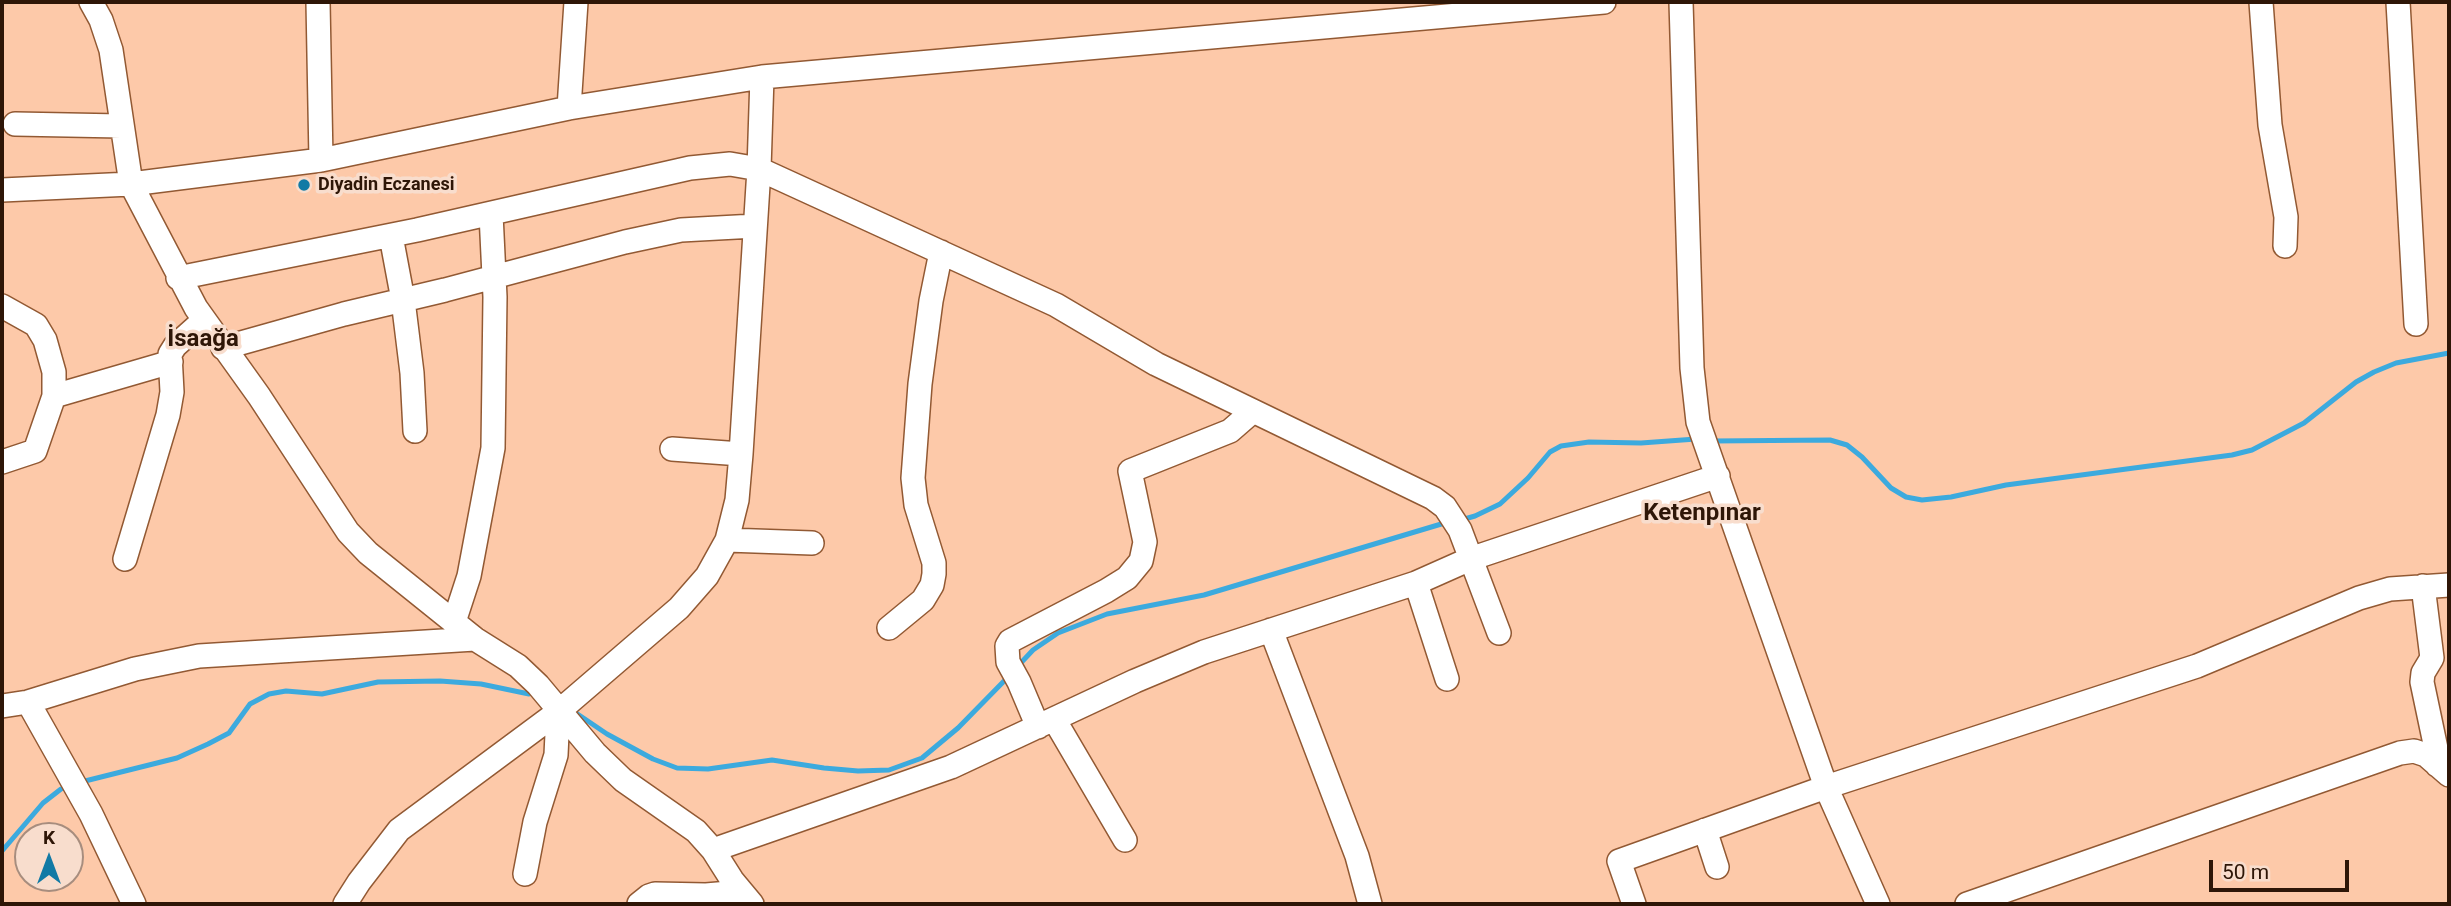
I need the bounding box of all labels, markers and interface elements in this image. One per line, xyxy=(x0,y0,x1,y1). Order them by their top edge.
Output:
place label: Diyadin Eczanesi xyxy=(318,174,454,196)
marker: Diyadin Eczanesi xyxy=(296,177,312,193)
district label: İsaağa xyxy=(167,326,239,354)
district label: Ketenpınar xyxy=(1643,500,1761,528)
north arrow xyxy=(14,822,84,892)
text: K xyxy=(43,826,55,849)
scale bar xyxy=(2213,846,2353,890)
text: 50 m xyxy=(2222,860,2269,884)

